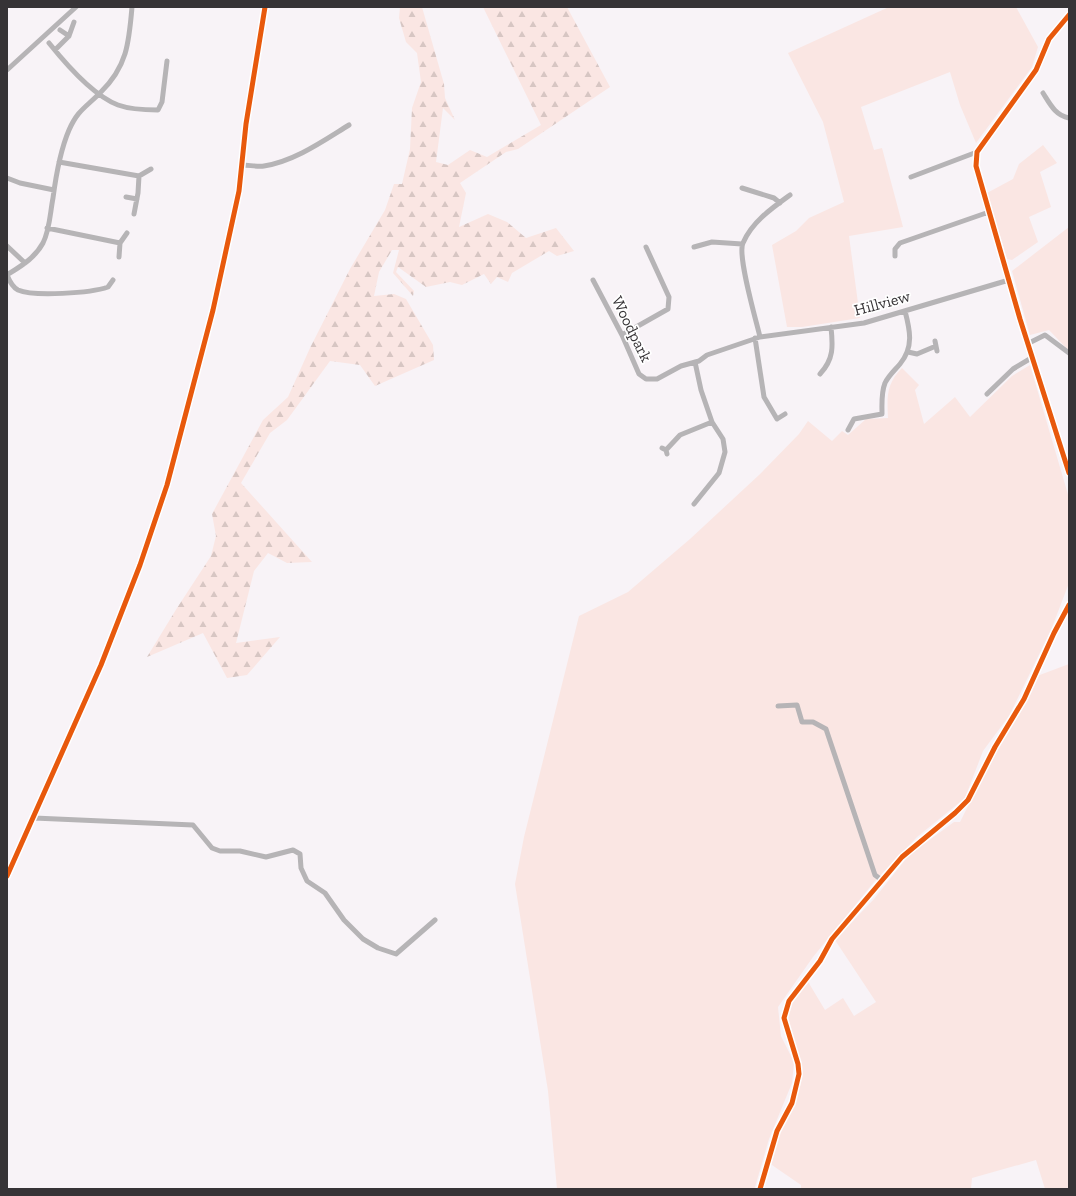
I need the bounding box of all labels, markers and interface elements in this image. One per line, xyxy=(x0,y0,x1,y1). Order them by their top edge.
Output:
street label: Hillview xyxy=(852,286,913,320)
street label: Woodpark xyxy=(608,293,656,366)

